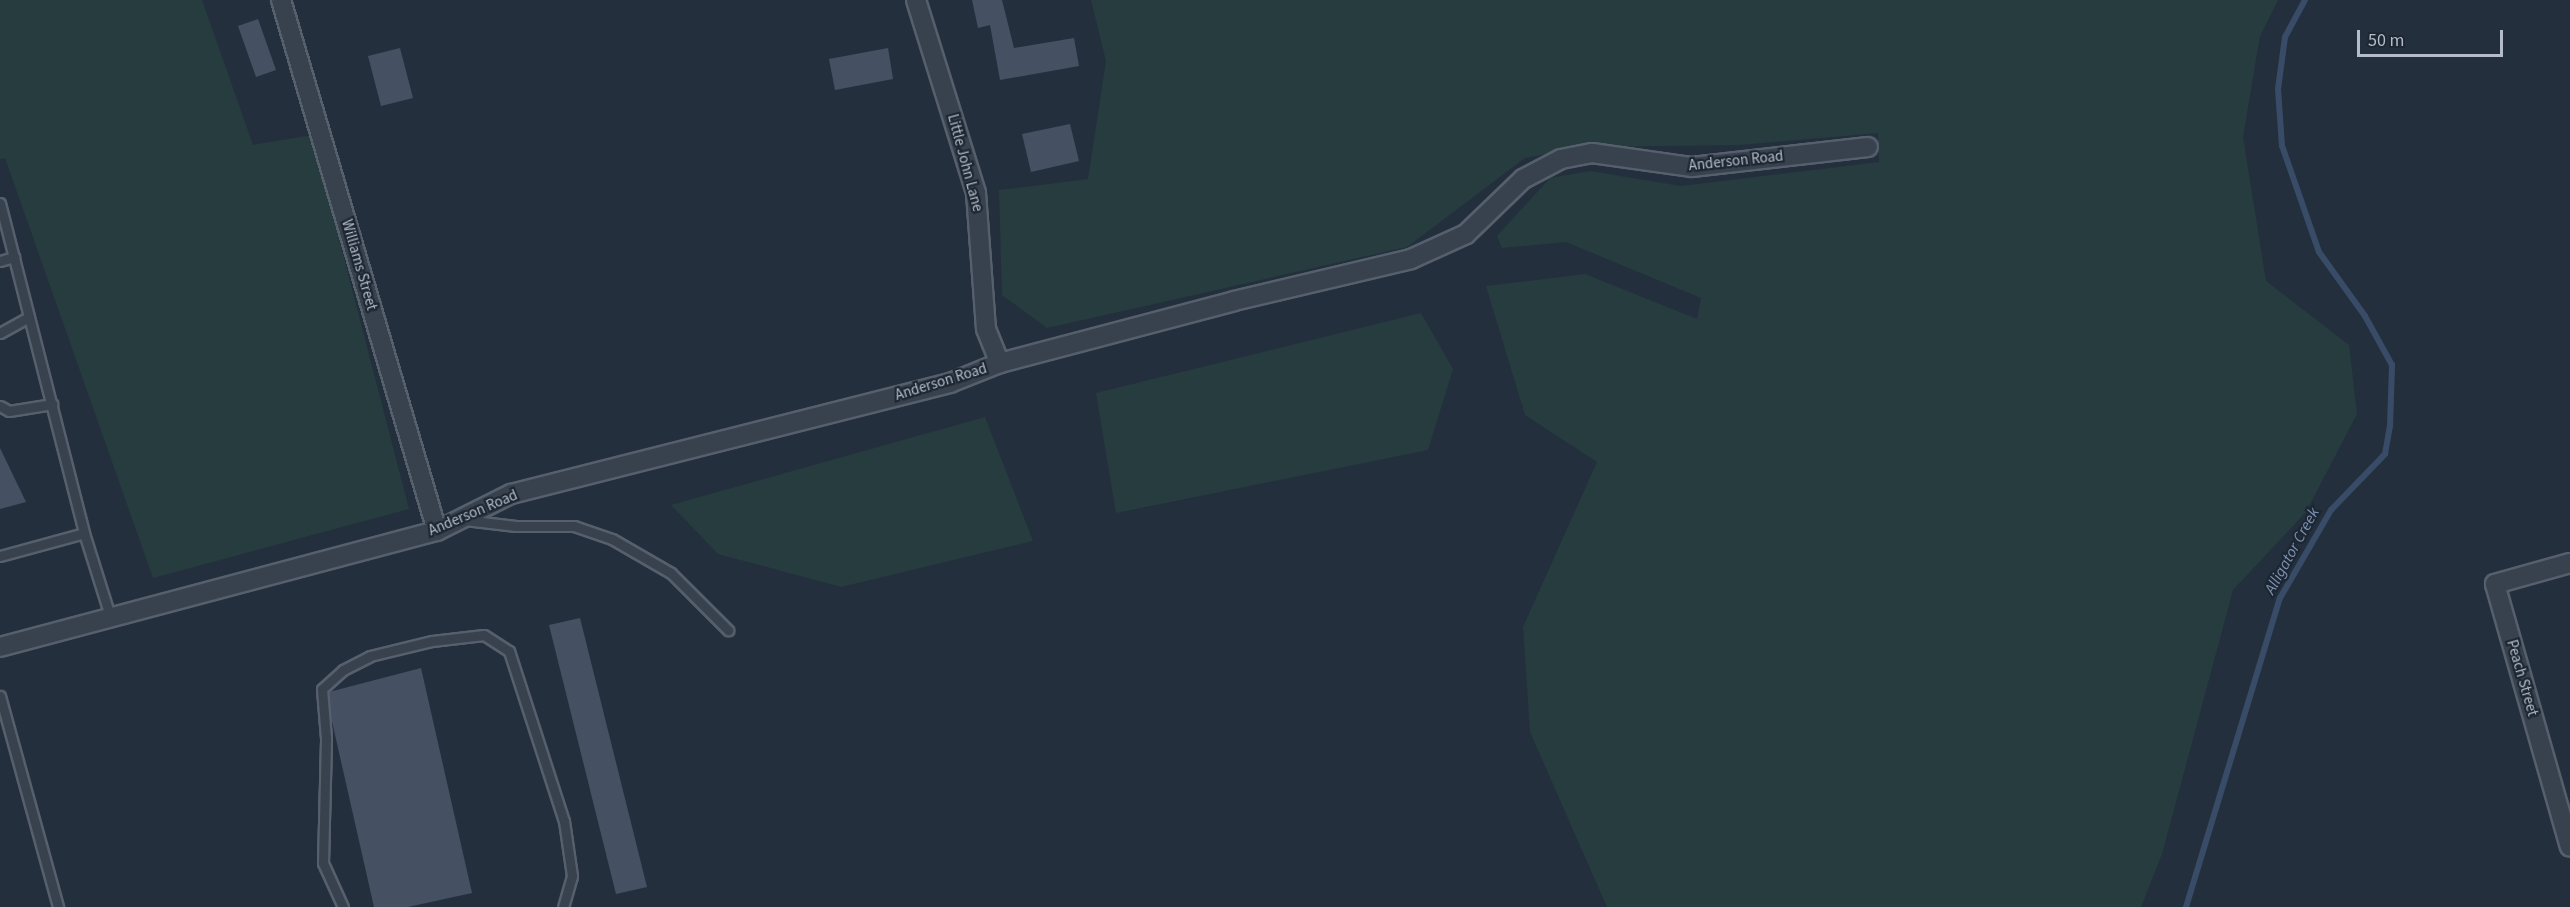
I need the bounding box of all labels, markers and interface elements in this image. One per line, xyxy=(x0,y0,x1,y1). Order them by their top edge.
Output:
scale bar xyxy=(2360,18,2506,56)
text: 50 m xyxy=(2368,28,2404,53)
street label: Little John Lane xyxy=(943,112,987,214)
street label: Anderson Road xyxy=(1688,147,1784,175)
street label: Williams Street xyxy=(337,217,381,313)
street label: Anderson Road xyxy=(893,359,989,405)
street label: Anderson Road xyxy=(426,486,520,540)
water label: Alligator Creek xyxy=(2260,504,2324,598)
street label: Peach Street xyxy=(2503,638,2541,718)

